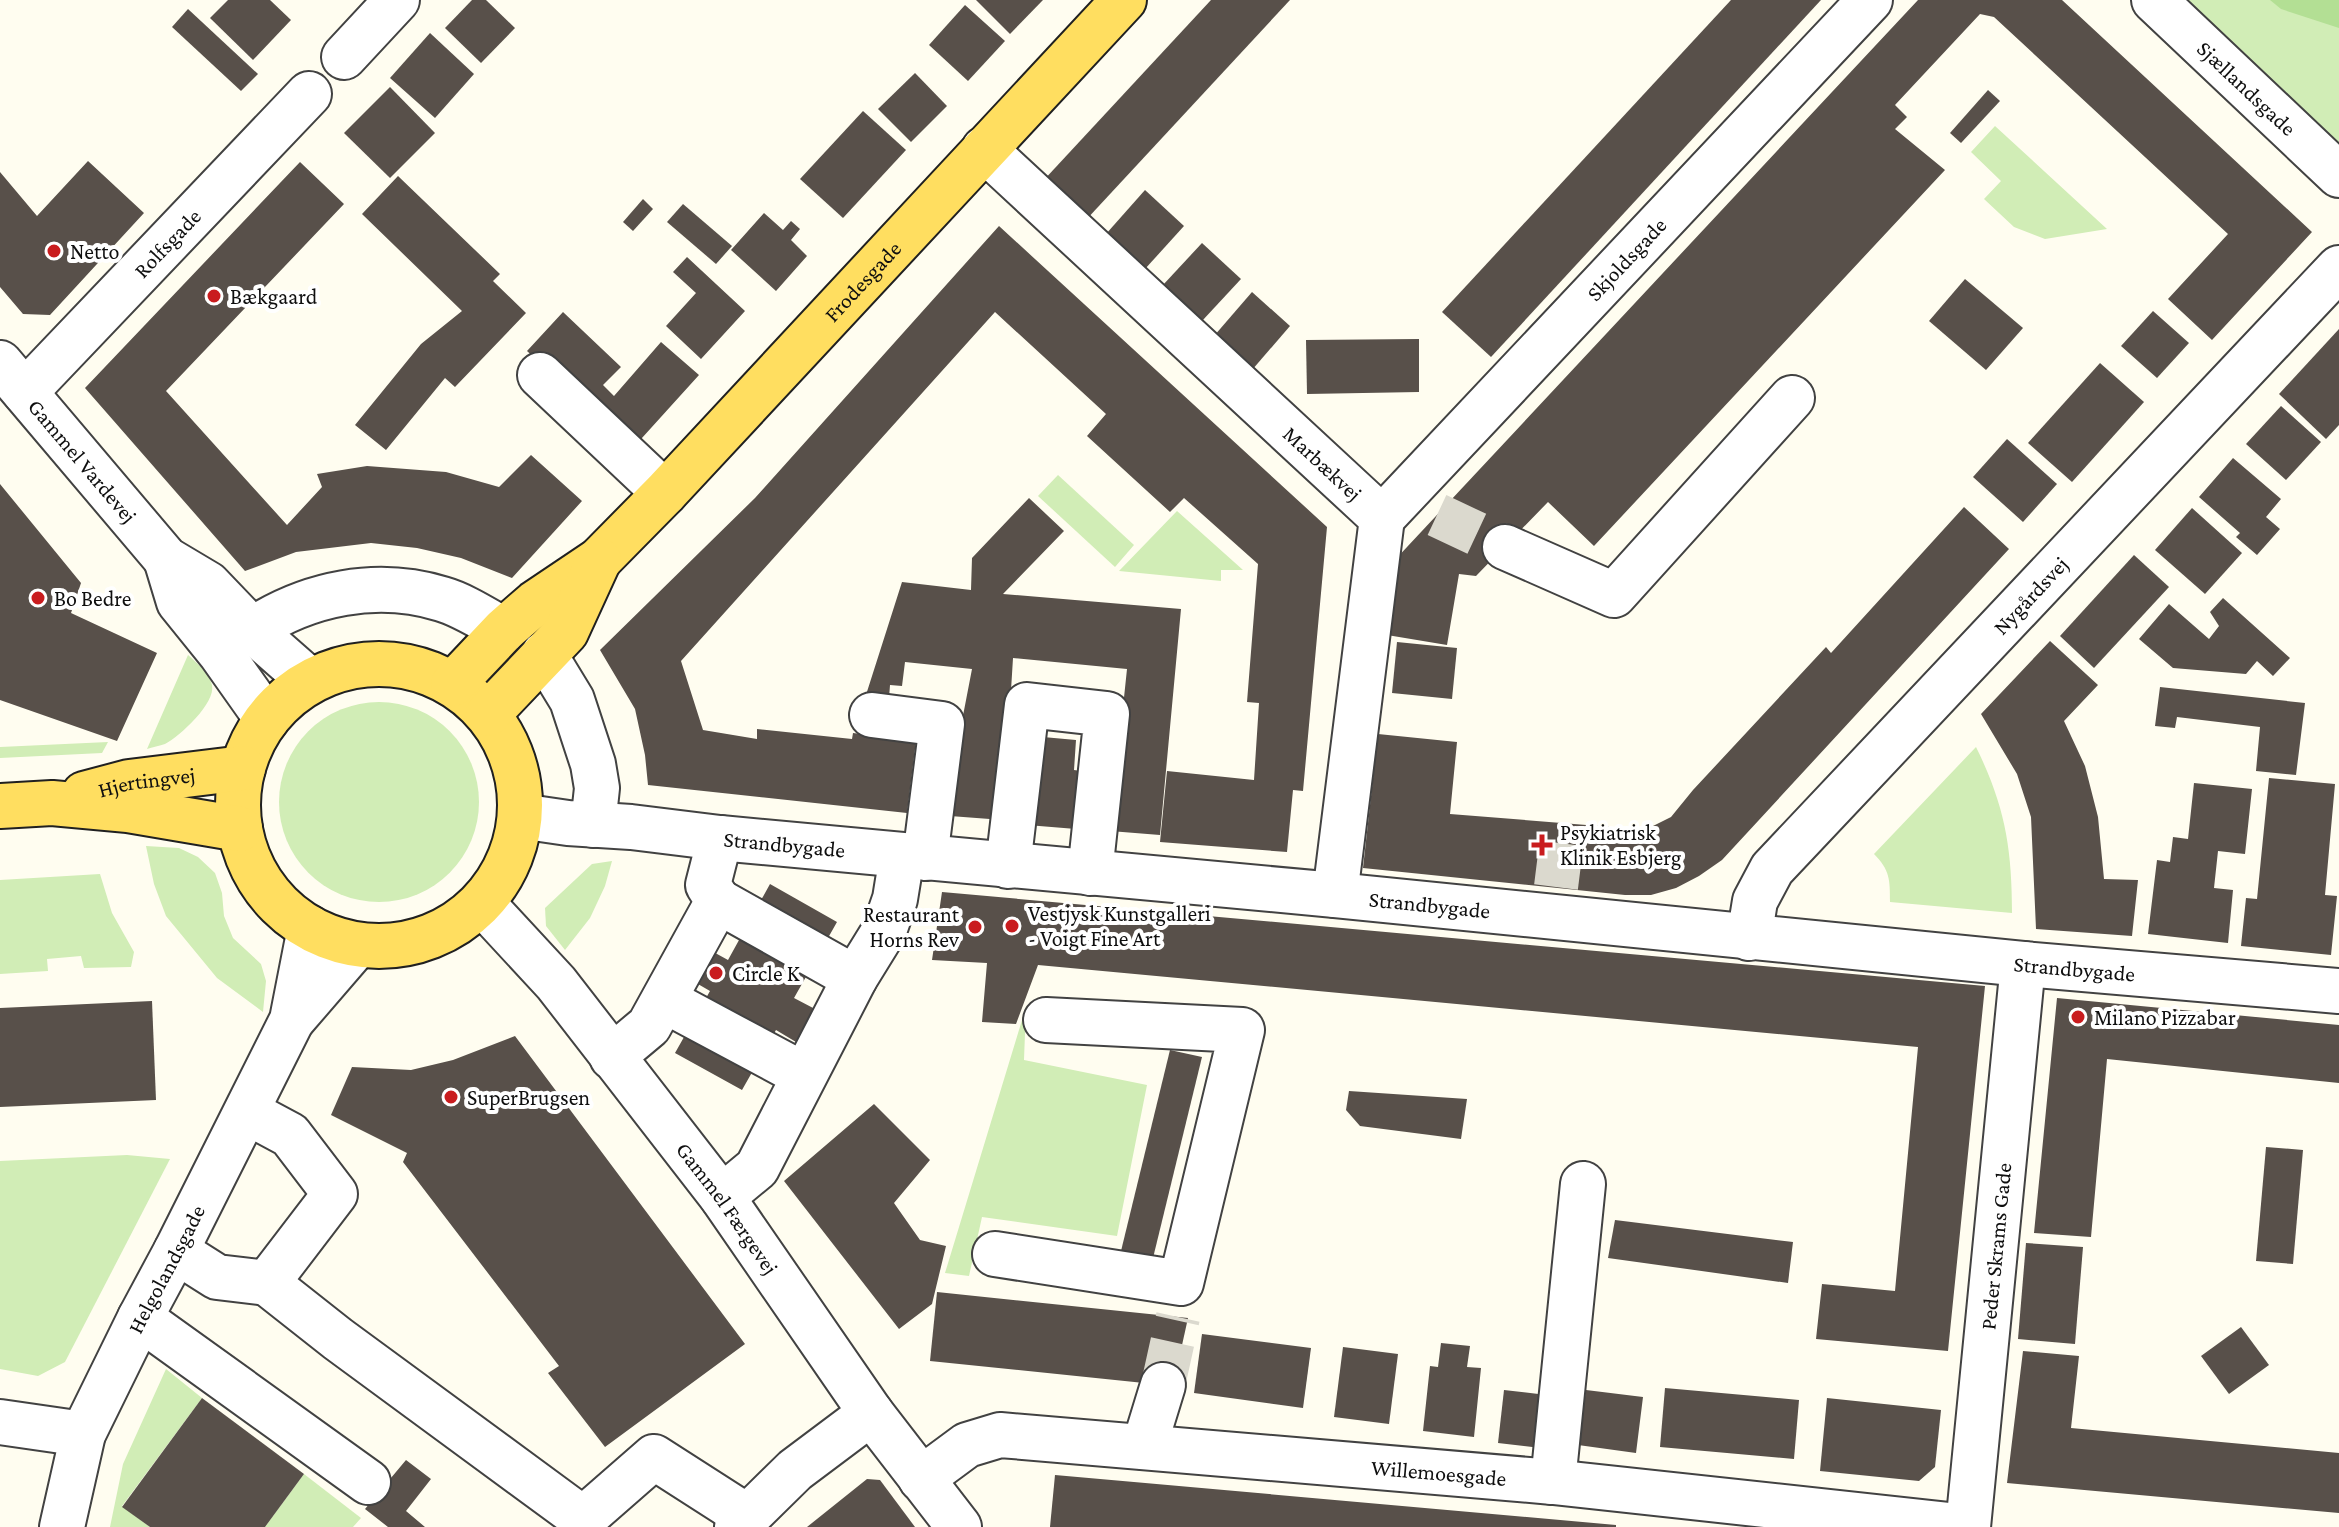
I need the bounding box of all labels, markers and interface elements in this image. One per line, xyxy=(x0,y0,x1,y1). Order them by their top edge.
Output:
street label: Sjællandsgade xyxy=(2192,36,2301,141)
street label: Rolfsgade xyxy=(129,204,206,283)
street label: Skjoldsgade xyxy=(1581,212,1672,306)
street label: Frodesgade xyxy=(819,236,906,327)
place label: Netto xyxy=(70,239,119,264)
marker: Netto xyxy=(45,242,63,260)
place label: Bækgaard xyxy=(230,284,318,309)
marker: Bækgaard xyxy=(205,287,223,305)
street label: Gammel Vardevej xyxy=(23,394,142,528)
street label: Marbækvej xyxy=(1278,421,1367,506)
street label: Nygårdsvej xyxy=(1988,552,2073,640)
place label: Bo Bedre xyxy=(54,586,131,611)
marker: Bo Bedre xyxy=(29,589,47,607)
street label: Hjertingvej xyxy=(95,762,197,803)
place label: Psykiatrisk Klinik Esbjerg xyxy=(1560,820,1682,870)
street label: Strandbygade xyxy=(723,826,846,863)
marker: Psykiatrisk Klinik Esbjerg xyxy=(1531,834,1553,856)
street label: Strandbygade xyxy=(1368,886,1491,923)
place label: Vestjysk Kunstgalleri - Voigt Fine Art xyxy=(1028,901,1211,951)
place label: Restaurant Horns Rev xyxy=(863,902,960,952)
marker: Vestjysk Kunstgalleri - Voigt Fine Art xyxy=(1003,917,1021,935)
marker: Restaurant Horns Rev xyxy=(966,918,984,936)
street label: Strandbygade xyxy=(2012,951,2136,987)
place label: Circle K xyxy=(732,961,800,986)
marker: Circle K xyxy=(707,964,725,982)
place label: Milano Pizzabar xyxy=(2094,1005,2236,1030)
marker: Milano Pizzabar xyxy=(2069,1008,2087,1026)
place label: SuperBrugsen xyxy=(467,1085,590,1110)
marker: SuperBrugsen xyxy=(442,1088,460,1106)
street label: Gammel Færgevej xyxy=(671,1137,783,1279)
street label: Peder Skrams Gade xyxy=(1975,1162,2017,1331)
street label: Helgolandsgade xyxy=(122,1201,210,1337)
street label: Willemoesgade xyxy=(1370,1455,1507,1491)

